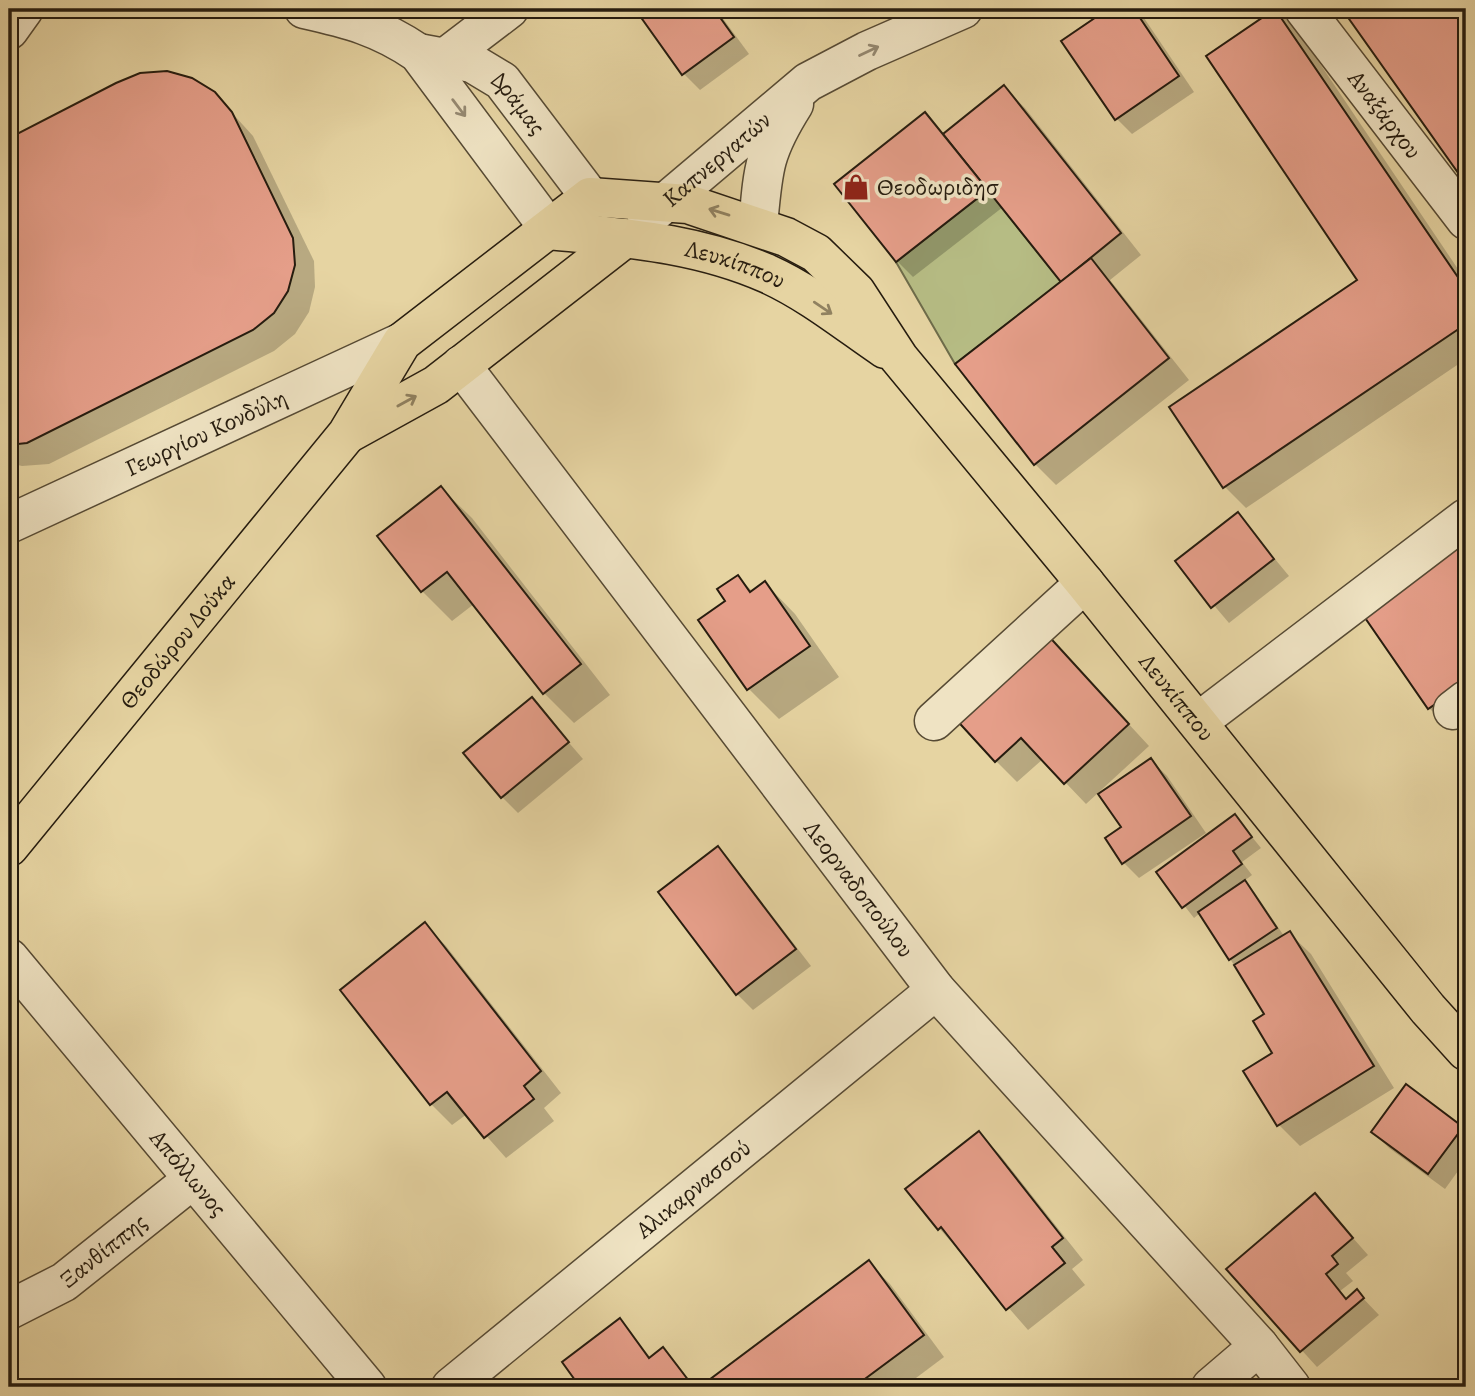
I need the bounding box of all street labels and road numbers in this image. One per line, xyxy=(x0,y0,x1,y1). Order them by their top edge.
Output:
street label: Δράμας xyxy=(486,62,553,141)
street label: Αναξάρχου xyxy=(1340,63,1429,165)
street label: Καπνεργατών xyxy=(655,104,778,214)
street label: Λευκίππου xyxy=(681,232,791,296)
street label: Γεωργίου Κονδύλη xyxy=(120,382,292,484)
street label: Θεοδώρου Δούκα xyxy=(112,566,243,716)
street label: Λευκίππου xyxy=(1131,646,1222,748)
street label: Λεορναδοπούλου xyxy=(796,813,922,964)
street label: Απόλλωνος xyxy=(142,1122,234,1223)
street label: Αλικαρνασσού xyxy=(628,1132,758,1246)
street label: Ξανθίππης xyxy=(53,1206,154,1295)

